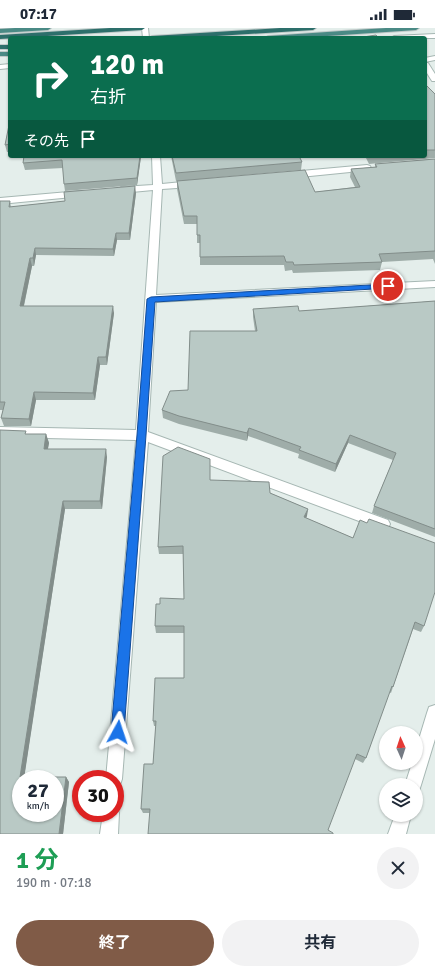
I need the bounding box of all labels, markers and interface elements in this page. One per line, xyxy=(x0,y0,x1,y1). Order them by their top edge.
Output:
text: 07:17 xyxy=(20,5,57,23)
text: 120 m xyxy=(90,48,164,82)
icon: right xyxy=(24,52,76,104)
text: 右折 xyxy=(90,86,126,108)
icon: arrive xyxy=(77,128,99,150)
text: その先 xyxy=(24,132,69,150)
pin xyxy=(371,269,405,303)
icon: arrive xyxy=(377,275,399,297)
position arrow xyxy=(97,711,139,753)
north arrow xyxy=(379,726,423,770)
map controls xyxy=(379,726,423,822)
speed limit sign: 30 xyxy=(72,770,124,822)
text: 27 xyxy=(27,778,49,803)
button: layers xyxy=(379,778,423,822)
text: km/h xyxy=(27,800,49,812)
text: 1 分 xyxy=(16,845,58,875)
button: close xyxy=(377,847,419,889)
text: 190 m · 07:18 xyxy=(16,875,92,891)
button: 終了 xyxy=(16,920,214,966)
button: 共有 xyxy=(222,920,419,966)

